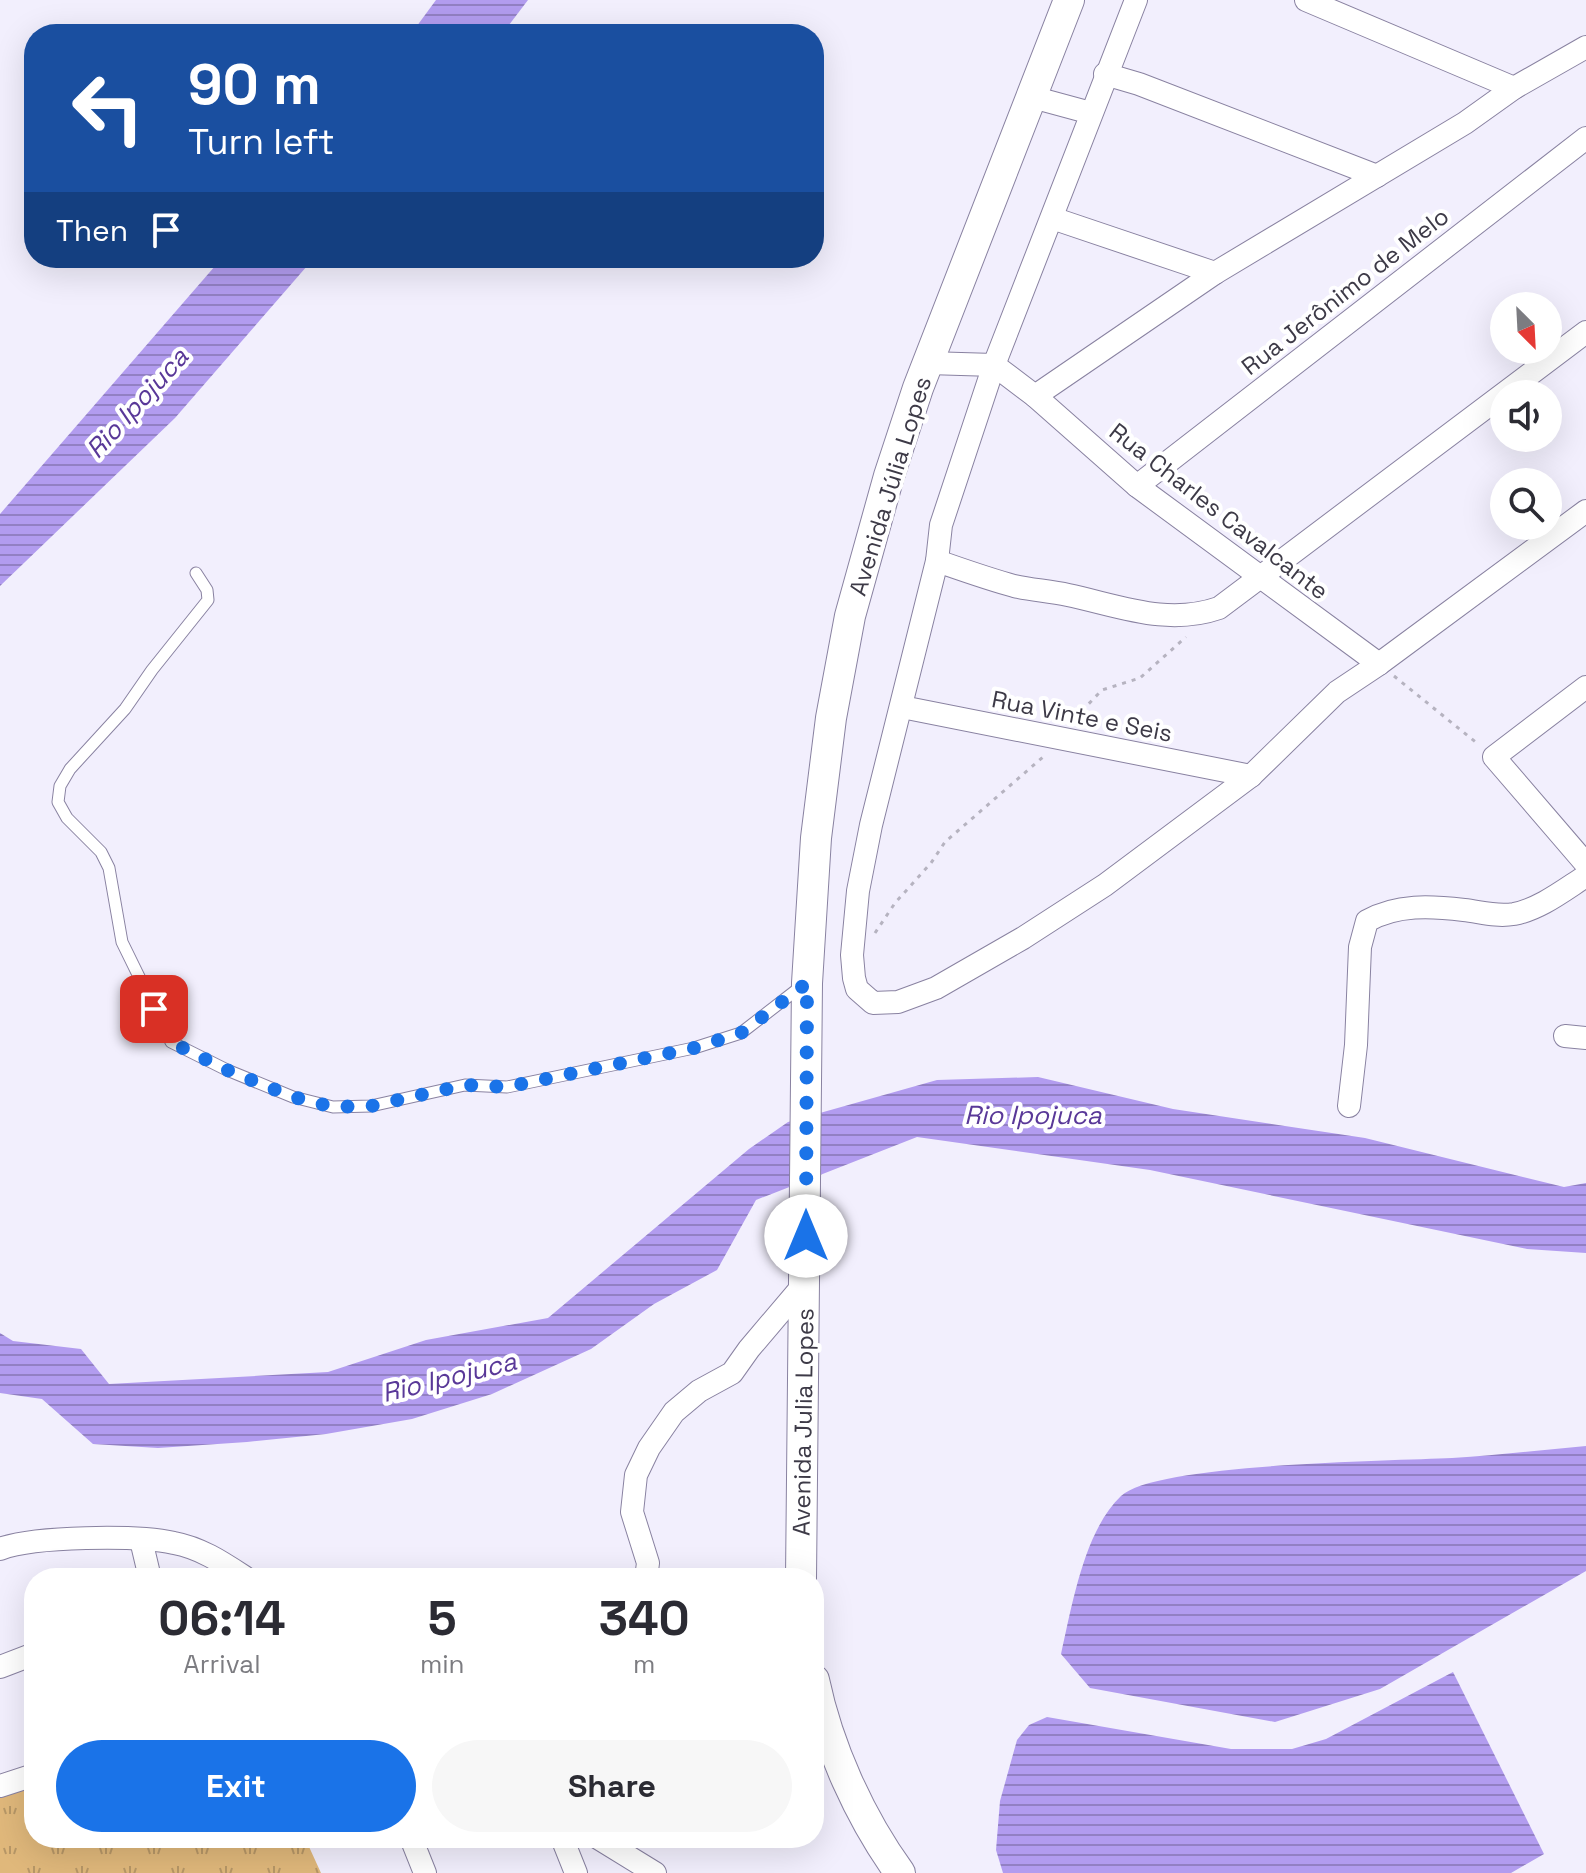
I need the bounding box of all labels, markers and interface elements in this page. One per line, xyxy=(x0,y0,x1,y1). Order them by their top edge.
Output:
text: 90 m xyxy=(188,49,321,120)
icon: left xyxy=(56,56,160,160)
text: Turn left xyxy=(188,119,335,165)
street label: Rua Jerônimo de Melo xyxy=(1235,200,1455,382)
icon: arrive xyxy=(144,208,188,252)
text: Then xyxy=(56,211,128,250)
north arrow xyxy=(1490,292,1562,364)
map controls xyxy=(1490,292,1562,540)
water label: Rio Ipojuca xyxy=(78,340,196,465)
street label: Avenida Júlia Lopes xyxy=(842,373,938,599)
button: sound xyxy=(1490,380,1562,452)
street label: Rua Charles Cavalcante xyxy=(1103,416,1335,606)
button: search xyxy=(1490,468,1562,540)
street label: Rua Vinte e Seis xyxy=(989,683,1175,749)
pin xyxy=(120,975,188,1043)
icon: arrive xyxy=(132,987,176,1031)
water label: Rio Ipojuca xyxy=(964,1098,1103,1132)
position arrow xyxy=(764,1194,848,1278)
street label: Avenida Julia Lopes xyxy=(786,1308,820,1536)
water label: Rio Ipojuca xyxy=(378,1344,521,1410)
text: 06:14 xyxy=(158,1588,286,1649)
text: 5 xyxy=(428,1588,457,1649)
text: 340 xyxy=(599,1588,690,1649)
text: Arrival xyxy=(183,1647,261,1681)
text: min xyxy=(420,1647,465,1681)
text: m xyxy=(633,1647,655,1681)
button: Exit xyxy=(56,1740,416,1832)
button: Share xyxy=(432,1740,792,1832)

